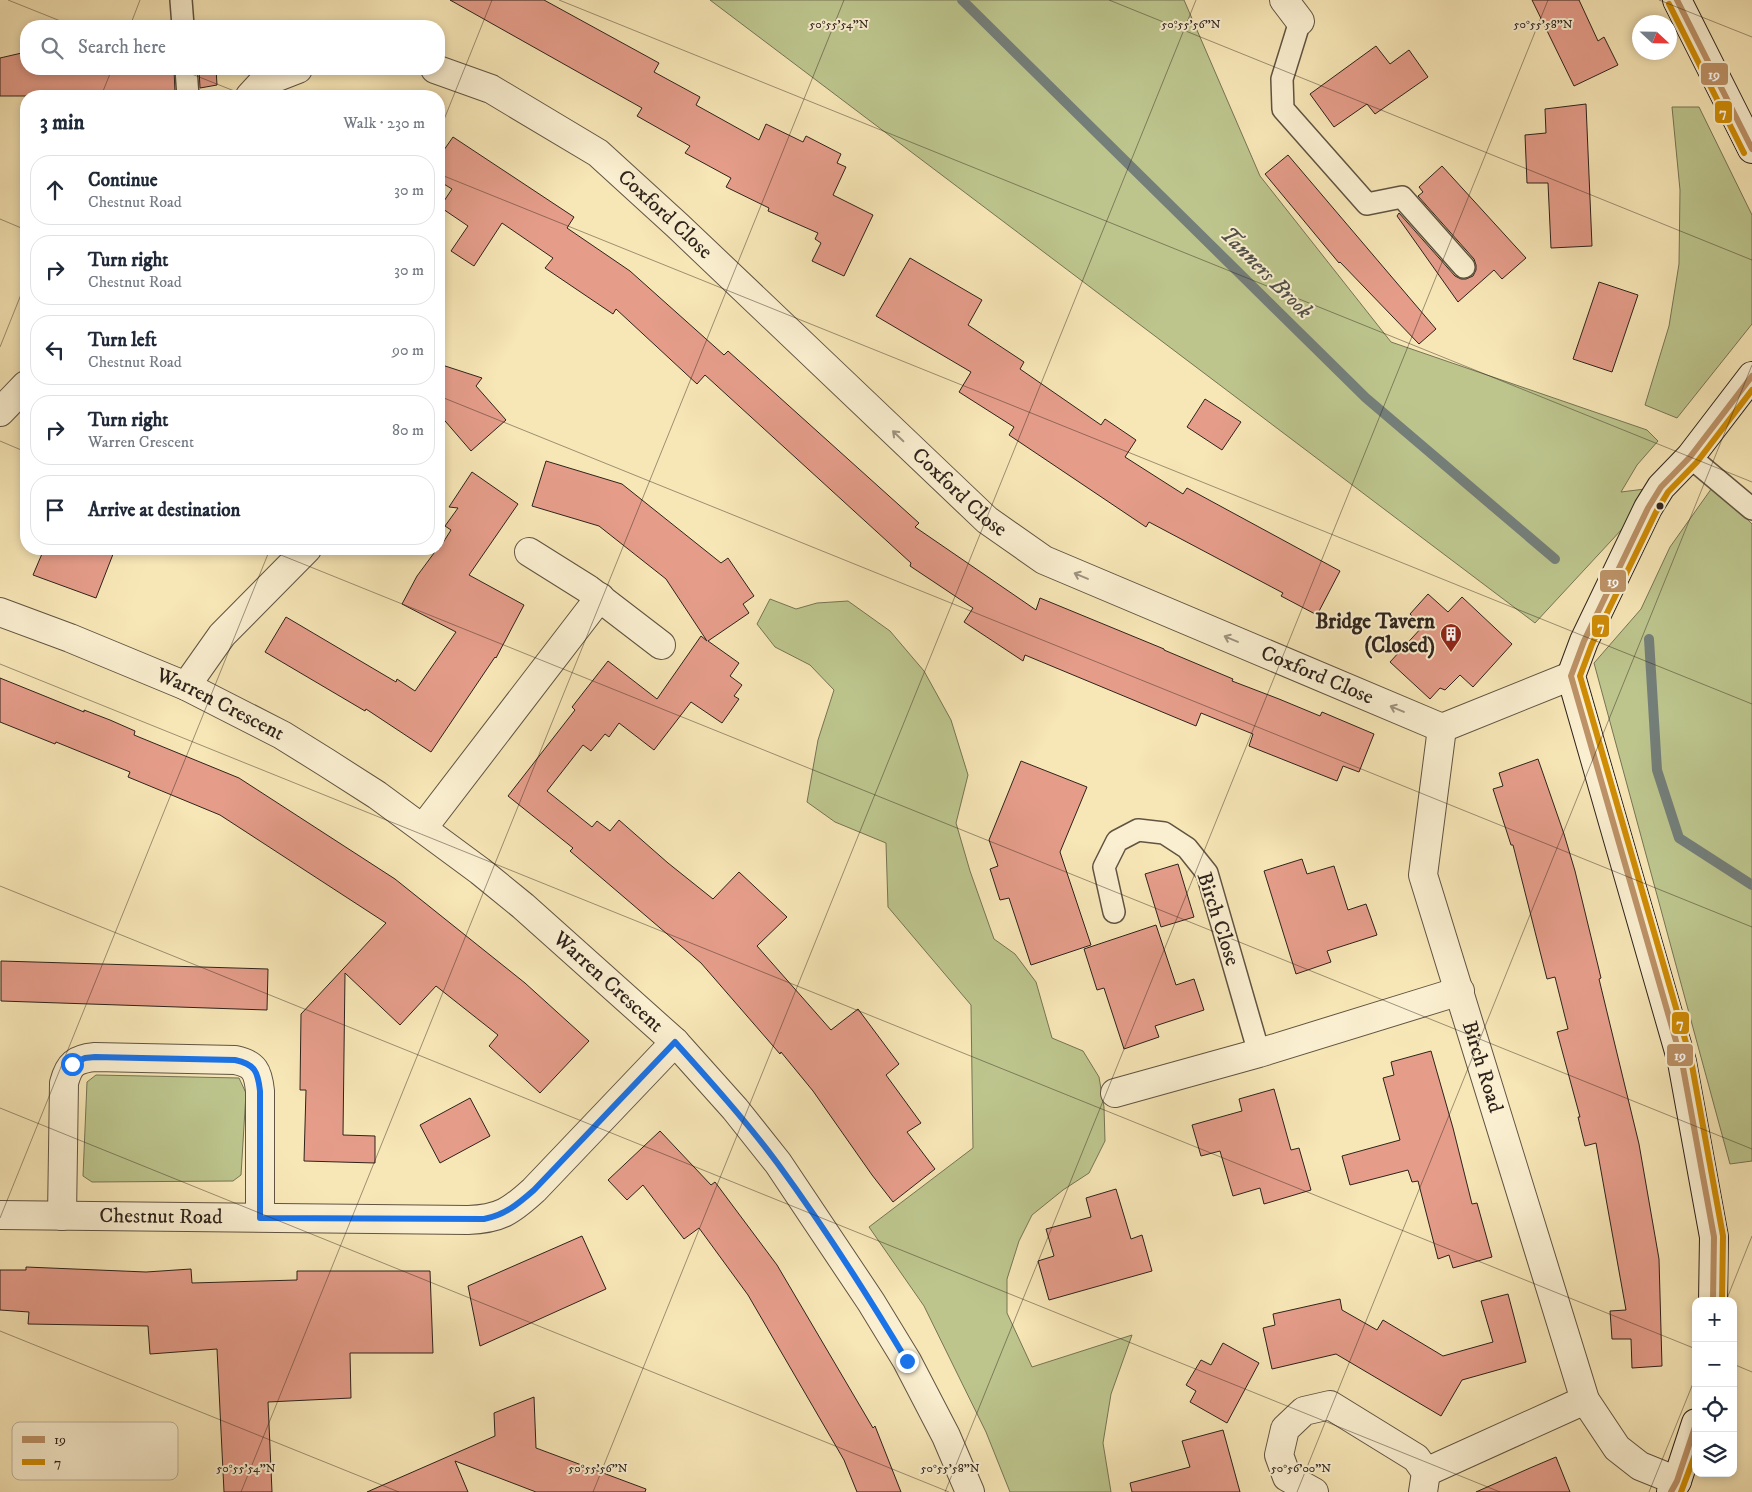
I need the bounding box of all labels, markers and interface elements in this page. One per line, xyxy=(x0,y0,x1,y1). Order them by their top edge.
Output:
north arrow xyxy=(1632,15,1677,60)
text: 50°55'54"N xyxy=(809,17,869,32)
text: 50°55'56"N xyxy=(1161,17,1221,32)
text: 50°55'58"N xyxy=(1513,17,1573,32)
search box xyxy=(20,20,445,75)
icon: search xyxy=(38,34,66,62)
text: Search here xyxy=(78,36,166,59)
line badge: 19 xyxy=(1700,62,1729,86)
text: 19 xyxy=(1708,66,1720,84)
line badge: 7 xyxy=(1714,100,1733,124)
text: 7 xyxy=(1719,104,1727,122)
text: 3 min xyxy=(40,110,85,136)
text: Walk · 230 m xyxy=(343,113,425,133)
street label: Coxford Close xyxy=(612,164,718,265)
text: Continue xyxy=(88,169,158,192)
icon: ahead xyxy=(41,176,69,204)
text: 30 m xyxy=(394,180,424,200)
text: Chestnut Road xyxy=(88,192,182,212)
water label: Tanners Brook xyxy=(1214,221,1318,325)
text: Turn right xyxy=(88,249,168,272)
icon: right xyxy=(41,256,69,284)
text: 30 m xyxy=(394,260,424,280)
text: Chestnut Road xyxy=(88,272,182,292)
text: Turn left xyxy=(88,329,157,352)
icon: left xyxy=(41,336,69,364)
text: 90 m xyxy=(392,340,424,360)
text: Chestnut Road xyxy=(88,352,182,372)
text: Turn right xyxy=(88,409,168,432)
icon: right xyxy=(41,416,69,444)
text: 80 m xyxy=(392,420,424,440)
one-way arrow xyxy=(892,430,904,442)
text: Warren Crescent xyxy=(88,432,194,452)
street label: Coxford Close xyxy=(906,442,1012,543)
icon: arrive xyxy=(41,496,69,524)
text: Arrive at destination xyxy=(88,499,240,522)
unlabelled marker xyxy=(1655,501,1665,511)
line badge: 19 xyxy=(1599,569,1627,593)
one-way arrow xyxy=(1074,570,1089,580)
text: 19 xyxy=(1607,573,1619,591)
place label: Bridge Tavern (Closed) xyxy=(1315,609,1436,659)
line badge: 7 xyxy=(1591,614,1610,638)
text: 7 xyxy=(1597,618,1605,636)
building icon: Bridge Tavern (Closed) xyxy=(1439,622,1463,653)
one-way arrow xyxy=(1224,634,1239,644)
street label: Coxford Close xyxy=(1257,640,1378,711)
street label: Warren Crescent xyxy=(151,662,289,747)
one-way arrow xyxy=(1390,704,1405,714)
street label: Birch Close xyxy=(1191,869,1245,969)
street label: Warren Crescent xyxy=(547,925,669,1039)
line badge: 7 xyxy=(1671,1011,1690,1035)
text: 7 xyxy=(1676,1015,1684,1033)
street label: Birch Road xyxy=(1456,1018,1509,1116)
line badge: 19 xyxy=(1666,1043,1694,1067)
text: 19 xyxy=(1674,1047,1686,1065)
route start xyxy=(61,1053,84,1076)
street label: Chestnut Road xyxy=(99,1203,223,1230)
map controls xyxy=(1692,1297,1737,1477)
button: + xyxy=(1692,1297,1737,1342)
button: − xyxy=(1692,1342,1737,1387)
route end xyxy=(896,1350,919,1373)
button: locate xyxy=(1692,1387,1737,1432)
legend xyxy=(12,1422,178,1480)
text: 19 xyxy=(54,1431,66,1449)
button: layers xyxy=(1692,1432,1737,1477)
text: 7 xyxy=(54,1454,61,1472)
text: 50°55'54"N xyxy=(216,1461,276,1476)
text: 50°55'56"N xyxy=(568,1461,628,1476)
text: 50°55'58"N xyxy=(920,1461,980,1476)
text: 50°56'00"N xyxy=(1271,1461,1331,1476)

